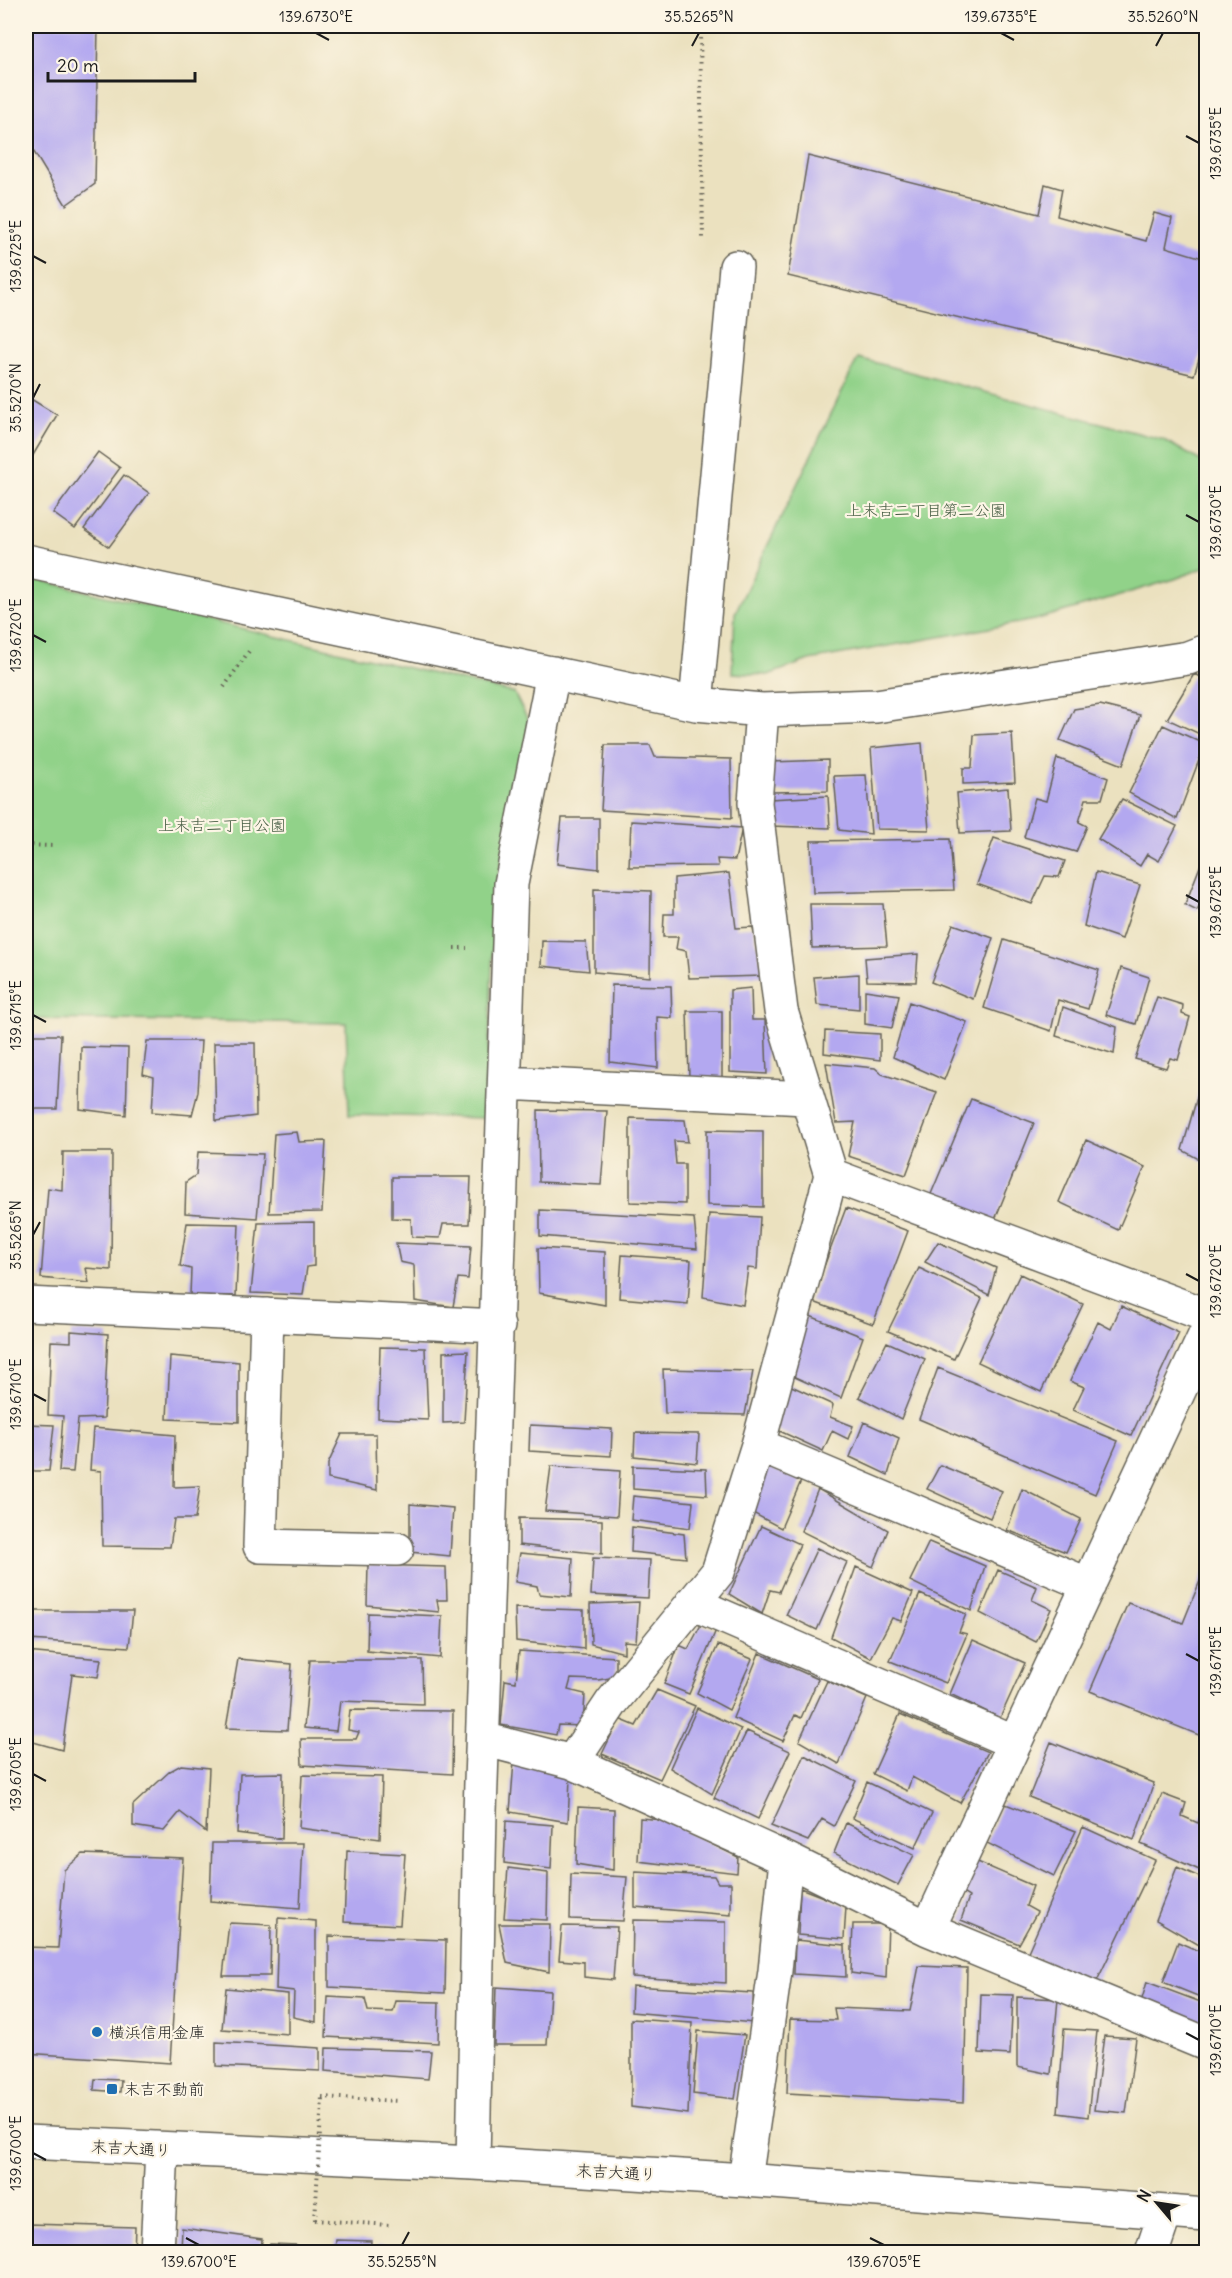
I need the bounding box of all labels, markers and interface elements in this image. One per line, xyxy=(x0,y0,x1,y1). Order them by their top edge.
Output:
text: 139.6730°E xyxy=(279,7,353,26)
text: 35.5265°N xyxy=(664,7,734,26)
text: 139.6735°E xyxy=(965,7,1038,26)
text: 35.5260°N xyxy=(1128,7,1199,26)
scale bar xyxy=(48,45,195,83)
text: 20 m xyxy=(57,54,99,77)
text: 139.6735°E xyxy=(1206,106,1225,179)
text: 139.6725°E xyxy=(6,220,25,292)
text: 35.5270°N xyxy=(6,363,25,433)
text: 139.6730°E xyxy=(1206,485,1225,559)
park label: 上末吉二丁目第二公園 xyxy=(846,500,1006,520)
text: 139.6720°E xyxy=(6,598,25,672)
park label: 上末吉二丁目公園 xyxy=(158,815,286,835)
text: 139.6725°E xyxy=(1206,866,1225,938)
text: 139.6715°E xyxy=(6,980,25,1050)
text: 35.5265°N xyxy=(6,1200,25,1270)
text: 139.6720°E xyxy=(1206,1244,1225,1318)
text: 139.6710°E xyxy=(6,1358,25,1430)
text: 139.6715°E xyxy=(1206,1626,1225,1696)
text: 139.6705°E xyxy=(6,1737,25,1811)
text: 139.6710°E xyxy=(1206,2004,1225,2076)
place label: 横浜信用金庫 xyxy=(109,2022,205,2042)
marker: 横浜信用金庫 xyxy=(90,2025,104,2039)
place label: 末吉不動前 xyxy=(124,2079,204,2099)
marker: 末吉不動前 xyxy=(105,2082,119,2096)
text: 139.6700°E xyxy=(6,2115,25,2191)
street label: 末吉大通り xyxy=(91,2136,171,2160)
street label: 末吉大通り xyxy=(576,2160,656,2184)
north arrow xyxy=(1127,2173,1187,2233)
text: N xyxy=(1132,2186,1155,2205)
text: 139.6700°E xyxy=(161,2252,237,2271)
text: 35.5255°N xyxy=(367,2252,437,2271)
text: 139.6705°E xyxy=(847,2252,921,2271)

